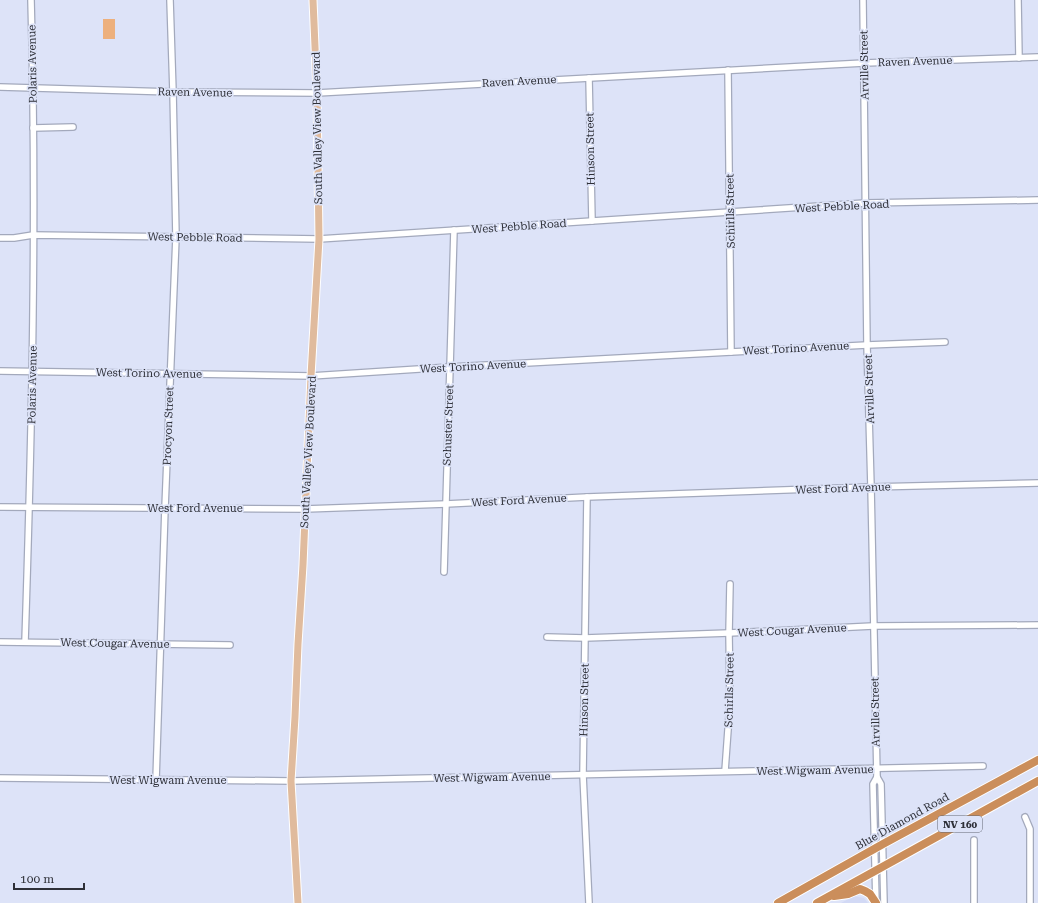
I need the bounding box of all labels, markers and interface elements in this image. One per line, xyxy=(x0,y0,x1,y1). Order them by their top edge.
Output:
street label: Polaris Avenue xyxy=(25,25,40,103)
street label: Arville Street xyxy=(857,30,872,100)
street label: South Valley View Boulevard xyxy=(310,52,325,204)
street label: Raven Avenue xyxy=(877,54,953,69)
street label: Raven Avenue xyxy=(481,73,557,90)
street label: Raven Avenue xyxy=(158,85,232,100)
street label: Hinson Street xyxy=(583,112,598,186)
street label: Schirlls Street xyxy=(723,174,738,248)
street label: West Pebble Road xyxy=(794,198,890,215)
street label: West Pebble Road xyxy=(471,217,567,236)
street label: West Pebble Road xyxy=(147,230,243,245)
street label: West Torino Avenue xyxy=(743,339,849,358)
street label: Polaris Avenue xyxy=(25,346,40,424)
street label: Arville Street xyxy=(862,354,877,424)
street label: West Torino Avenue xyxy=(420,357,526,376)
street label: West Torino Avenue xyxy=(96,366,202,381)
street label: South Valley View Boulevard xyxy=(298,376,319,529)
street label: Schuster Street xyxy=(441,384,456,466)
street label: Procyon Street xyxy=(161,386,176,466)
street label: West Ford Avenue xyxy=(795,480,891,497)
street label: West Ford Avenue xyxy=(471,492,567,509)
street label: West Ford Avenue xyxy=(147,502,243,515)
street label: West Cougar Avenue xyxy=(737,621,847,640)
street label: West Cougar Avenue xyxy=(60,636,170,651)
street label: Schirlls Street xyxy=(722,653,737,727)
street label: Hinson Street xyxy=(577,663,592,737)
street label: Arville Street xyxy=(868,677,883,747)
street label: West Wigwam Avenue xyxy=(756,763,874,778)
street label: West Wigwam Avenue xyxy=(433,770,551,785)
street label: West Wigwam Avenue xyxy=(109,774,227,787)
street label: Blue Diamond Road xyxy=(853,790,951,853)
road number: NV 160 xyxy=(938,816,982,832)
scale bar xyxy=(14,865,84,891)
text: 100 m xyxy=(20,872,54,886)

